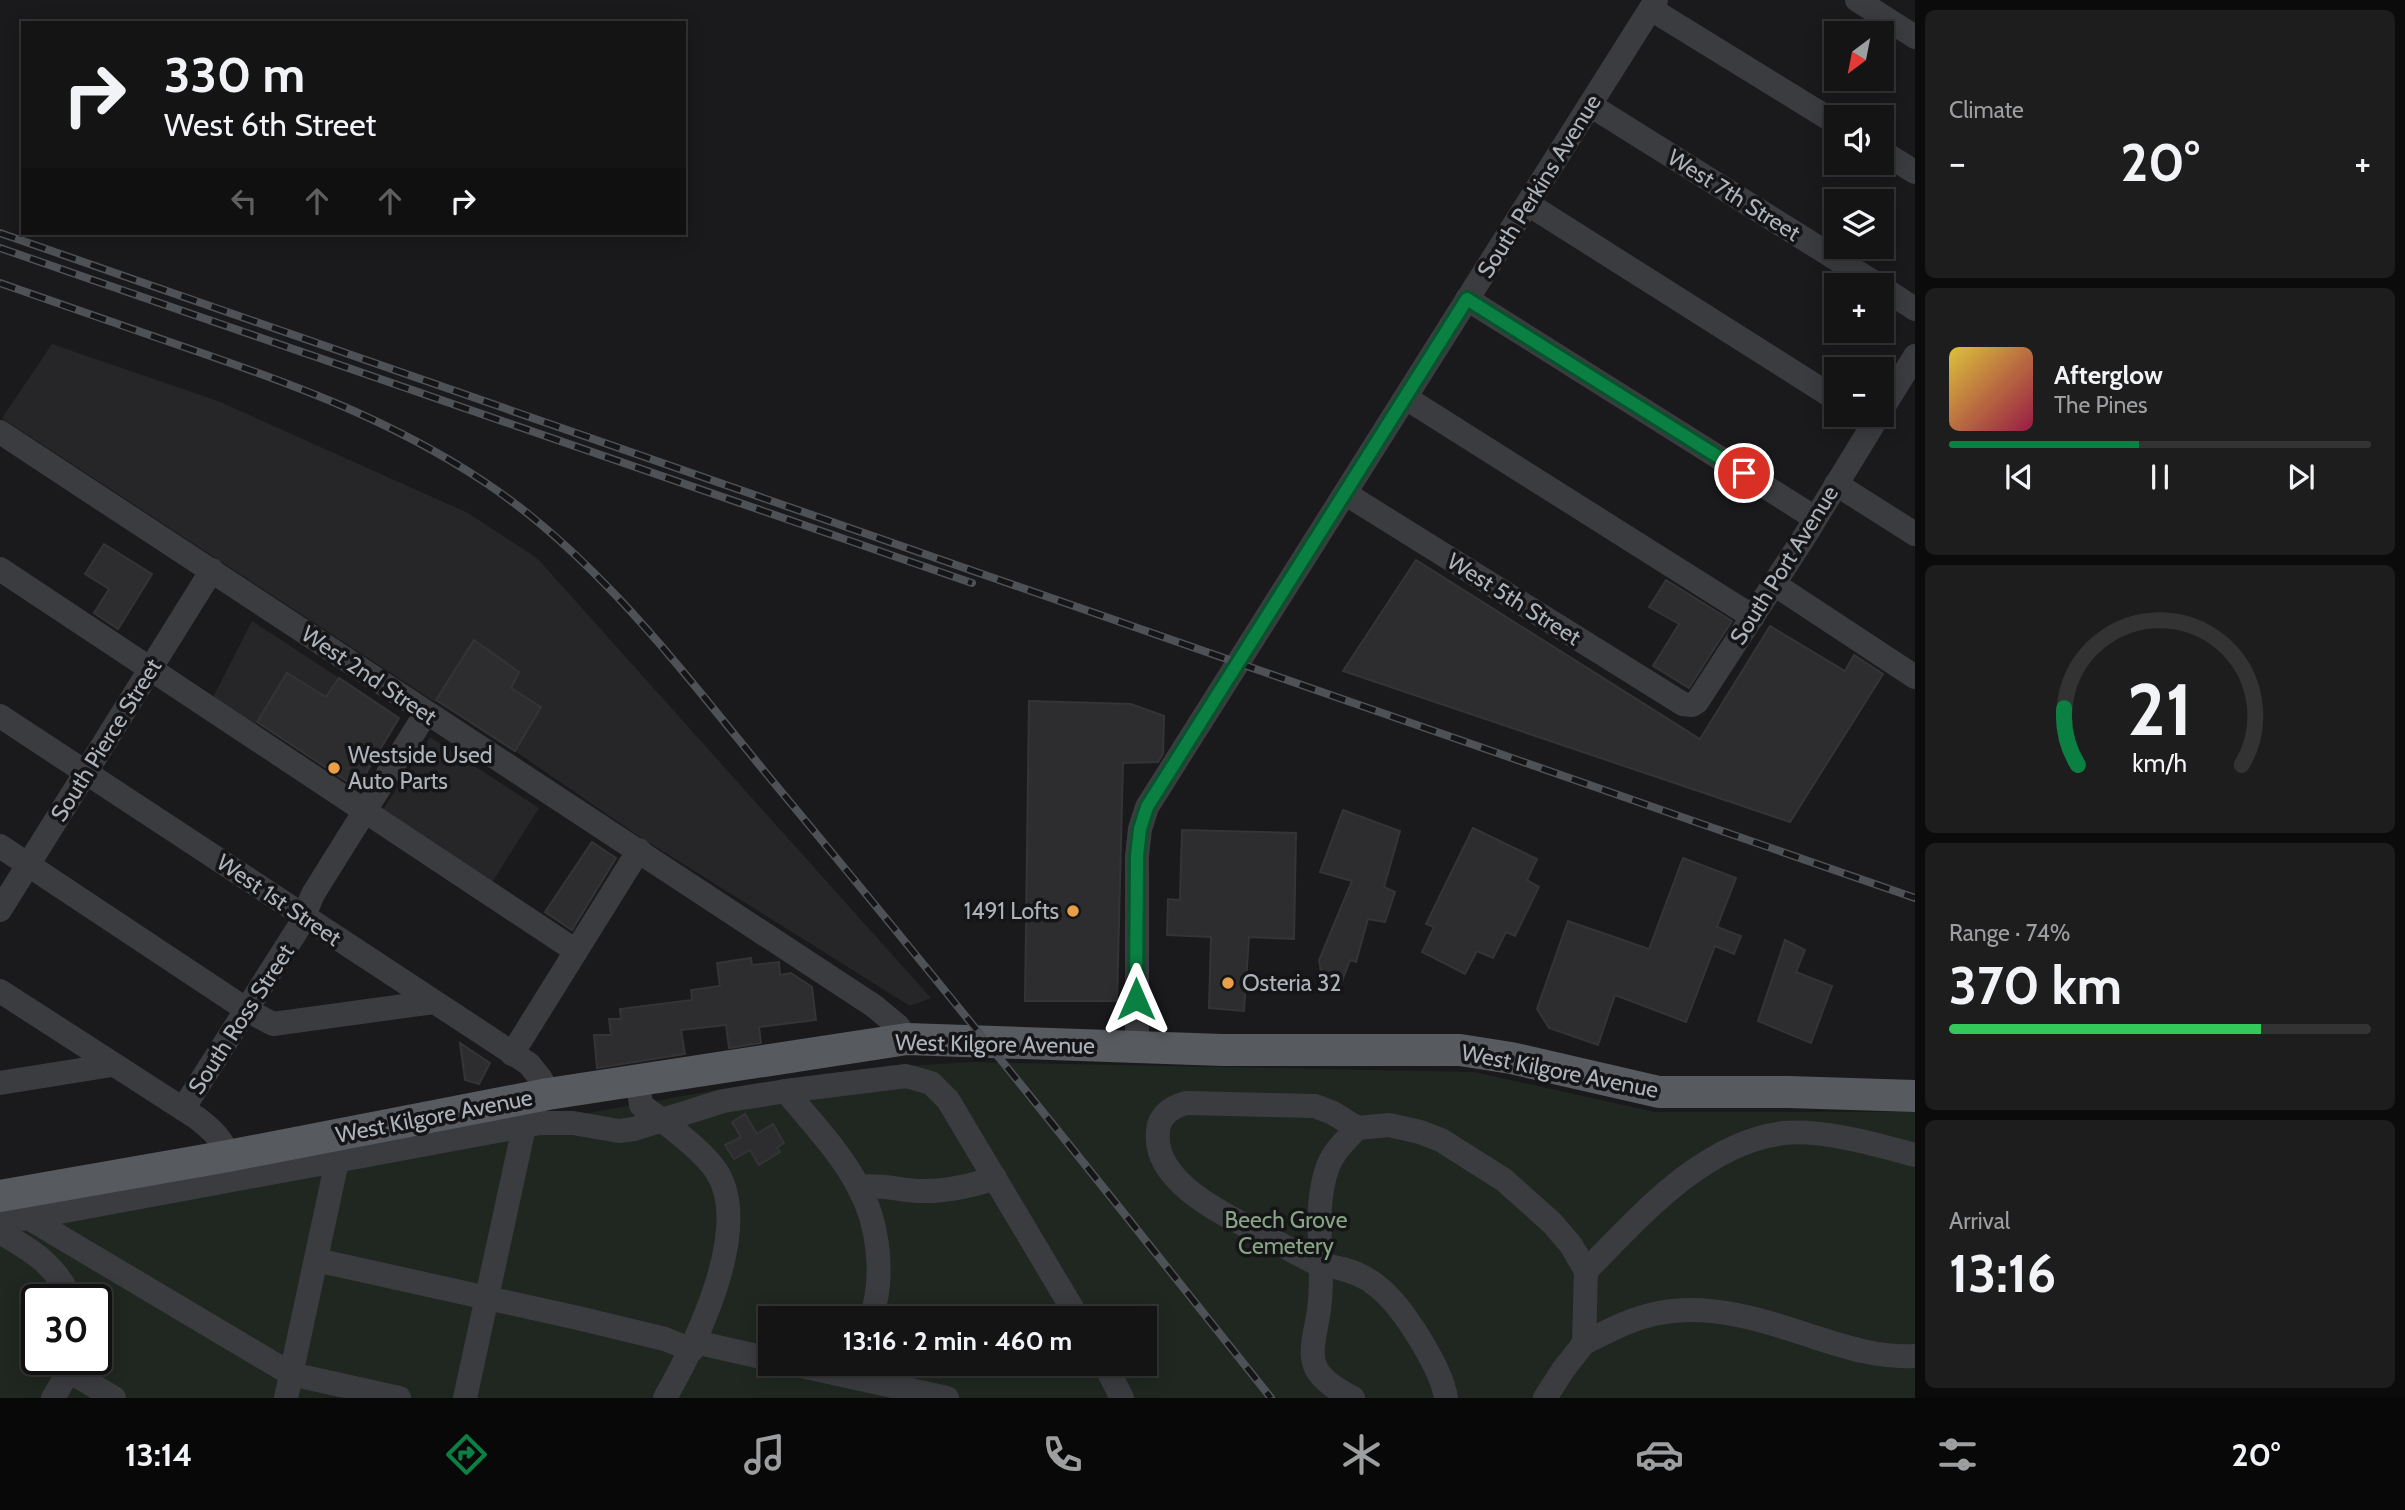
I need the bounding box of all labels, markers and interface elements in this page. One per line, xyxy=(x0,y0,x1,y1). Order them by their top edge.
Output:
north arrow xyxy=(1824,21,1894,91)
map controls xyxy=(1824,21,1894,427)
text: 330 m xyxy=(164,45,305,104)
icon: right xyxy=(49,49,140,140)
street label: South Perkins Avenue xyxy=(1471,89,1607,283)
text: Climate xyxy=(1949,96,2024,124)
text: West 6th Street xyxy=(164,105,376,144)
button: sound xyxy=(1824,105,1894,175)
text: 20° xyxy=(2120,131,2200,194)
text: − xyxy=(1949,139,1966,186)
text: + xyxy=(2354,139,2371,186)
street label: West 7th Street xyxy=(1662,143,1806,247)
icon: left xyxy=(225,182,263,220)
icon: ahead xyxy=(298,182,336,220)
icon: ahead xyxy=(371,182,409,220)
icon: right xyxy=(444,182,482,220)
button: layers xyxy=(1824,189,1894,259)
button: + xyxy=(1824,273,1894,343)
button: − xyxy=(1824,357,1894,427)
text: Afterglow xyxy=(2054,359,2163,391)
text: The Pines xyxy=(2054,391,2148,419)
pin xyxy=(1714,443,1774,503)
icon: arrive xyxy=(1725,454,1763,492)
icon: previous xyxy=(2000,458,2038,496)
icon: pause xyxy=(2141,458,2179,496)
icon: next xyxy=(2282,458,2320,496)
street label: South Port Avenue xyxy=(1724,480,1844,650)
street label: West 5th Street xyxy=(1442,547,1586,651)
street label: West 2nd Street xyxy=(296,619,442,731)
street label: South Pierce Street xyxy=(45,653,167,827)
text: 21 xyxy=(2127,665,2193,753)
place label: Westside Used Auto Parts xyxy=(348,741,492,795)
text: km/h xyxy=(2133,748,2187,778)
marker: Westside Used Auto Parts xyxy=(326,760,342,776)
street label: West 1st Street xyxy=(211,848,347,952)
place label: 1491 Lofts xyxy=(964,897,1059,925)
marker: 1491 Lofts xyxy=(1065,903,1081,919)
text: Range · 74% xyxy=(1949,919,2070,947)
street label: South Ross Street xyxy=(182,939,300,1099)
text: 370 km xyxy=(1949,954,2122,1017)
position arrow xyxy=(1099,962,1173,1036)
place label: Osteria 32 xyxy=(1242,969,1341,997)
marker: Osteria 32 xyxy=(1220,975,1236,991)
street label: West Kilgore Avenue xyxy=(895,1028,1095,1060)
street label: West Kilgore Avenue xyxy=(1459,1038,1661,1104)
street label: West Kilgore Avenue xyxy=(333,1083,535,1149)
park label: Beech Grove Cemetery xyxy=(1225,1206,1348,1260)
text: Arrival xyxy=(1949,1207,2010,1235)
text: 13:16 xyxy=(1949,1242,2056,1305)
speed limit sign: 30 xyxy=(21,1284,112,1375)
text: 13:16 · 2 min · 460 m xyxy=(843,1325,1072,1357)
icon: directions xyxy=(442,1430,491,1479)
icon: music xyxy=(740,1430,789,1479)
icon: phone xyxy=(1038,1430,1087,1479)
icon: climate xyxy=(1337,1430,1386,1479)
icon: car xyxy=(1635,1430,1684,1479)
icon: filters xyxy=(1933,1430,1982,1479)
text: 13:14 xyxy=(125,1435,192,1474)
text: 20° xyxy=(2232,1435,2280,1474)

